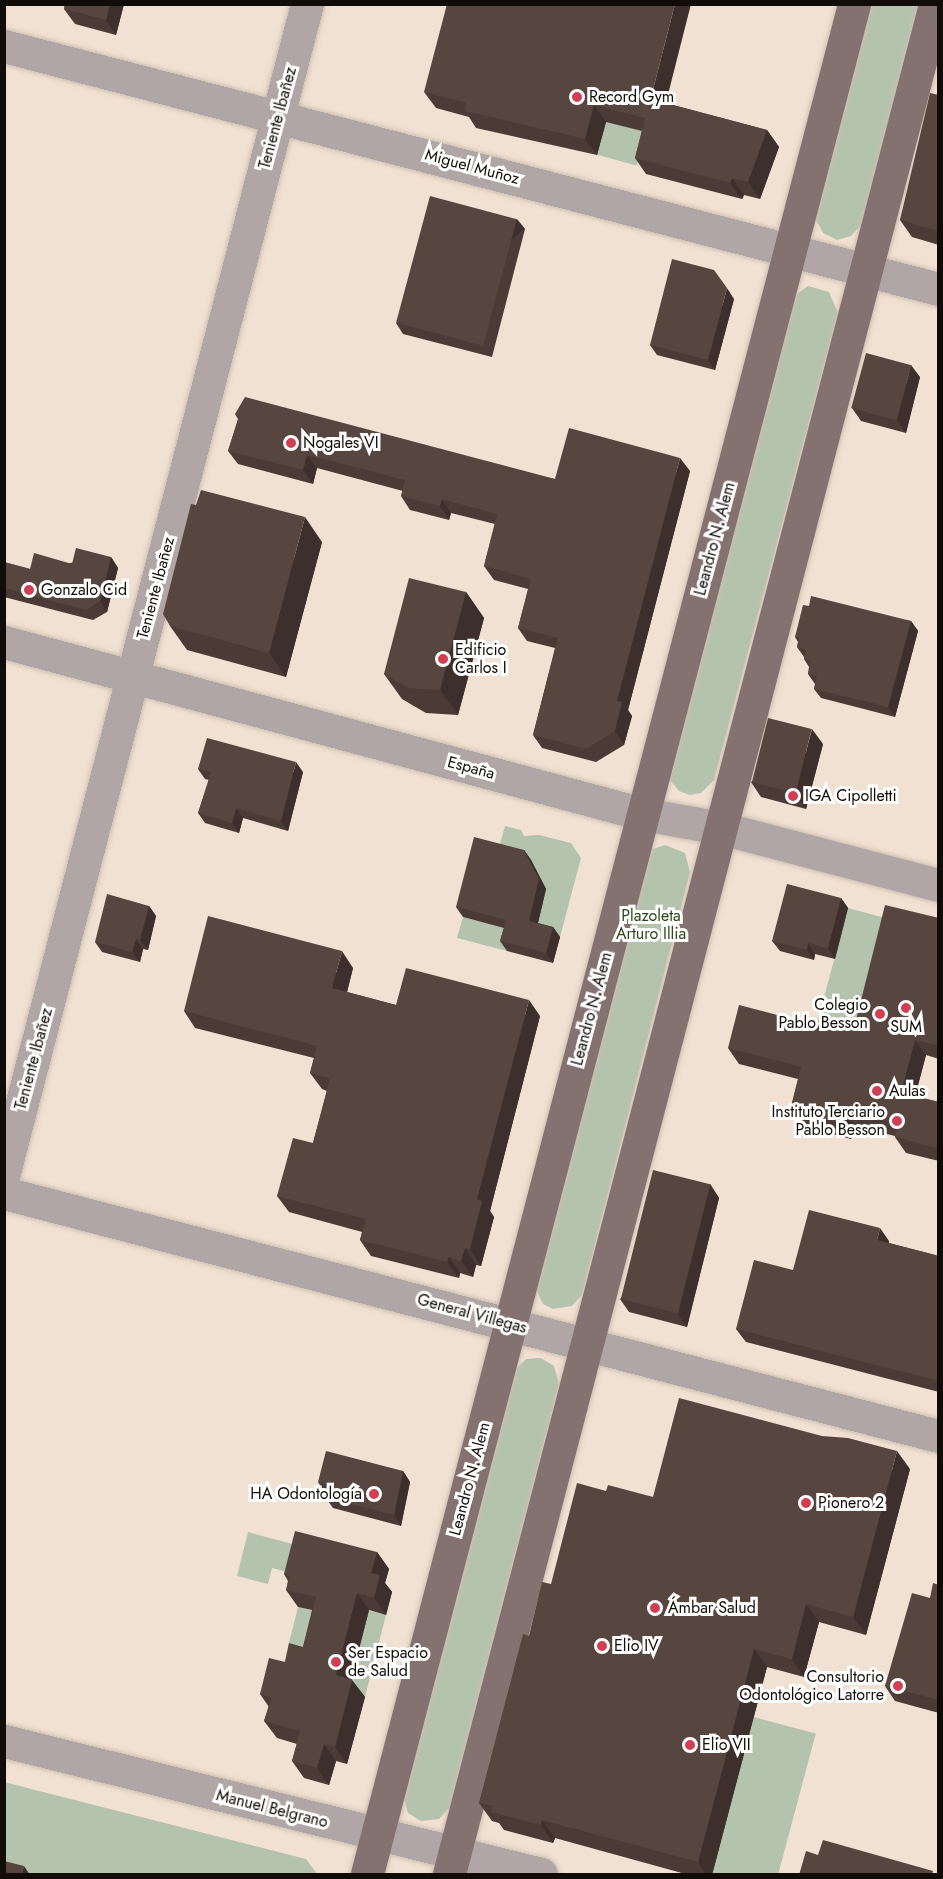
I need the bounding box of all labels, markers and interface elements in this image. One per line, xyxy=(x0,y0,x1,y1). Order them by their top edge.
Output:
street label: Teniente Ibañez xyxy=(255,65,301,171)
place label: Record Gym xyxy=(589,87,674,107)
marker: Record Gym xyxy=(570,90,584,104)
street label: Miguel Muñoz xyxy=(423,145,521,189)
place label: Nogales VI xyxy=(303,433,379,453)
marker: Nogales VI xyxy=(284,436,298,450)
street label: Leandro N. Alem xyxy=(691,480,739,598)
street label: Teniente Ibañez xyxy=(133,535,179,641)
place label: Gonzalo Cid xyxy=(41,580,127,600)
marker: Gonzalo Cid xyxy=(22,583,36,597)
place label: Edificio Carlos I xyxy=(455,640,507,678)
marker: Edificio Carlos I xyxy=(436,652,450,666)
street label: España xyxy=(445,752,497,784)
place label: IGA Cipolletti xyxy=(805,786,897,806)
marker: IGA Cipolletti xyxy=(786,789,800,803)
park label: Plazoleta Arturo Illia xyxy=(616,906,686,944)
street label: Leandro N. Alem xyxy=(568,950,616,1068)
place label: Colegio Pablo Besson xyxy=(778,995,868,1033)
marker: SUM xyxy=(899,1001,913,1015)
street label: Teniente Ibañez xyxy=(11,1006,57,1112)
marker: Colegio Pablo Besson xyxy=(873,1007,887,1021)
place label: SUM xyxy=(890,1017,922,1037)
place label: Aulas xyxy=(889,1081,925,1101)
marker: Aulas xyxy=(870,1084,884,1098)
place label: Instituto Terciario Pablo Besson xyxy=(771,1102,885,1140)
marker: Instituto Terciario Pablo Besson xyxy=(890,1114,904,1128)
street label: General Villegas xyxy=(415,1290,529,1338)
street label: Leandro N. Alem xyxy=(446,1420,494,1538)
place label: HA Odontología xyxy=(250,1484,362,1504)
marker: HA Odontología xyxy=(367,1487,381,1501)
place label: Pionero 2 xyxy=(818,1493,884,1513)
marker: Pionero 2 xyxy=(799,1496,813,1510)
place label: Ámbar Salud xyxy=(668,1598,756,1618)
marker: Ámbar Salud xyxy=(646,1599,664,1617)
place label: Elio IV xyxy=(614,1636,659,1656)
marker: Elio IV xyxy=(595,1639,609,1653)
place label: Ser Espacio de Salud xyxy=(348,1643,428,1681)
marker: Ser Espacio de Salud xyxy=(329,1655,343,1669)
place label: Consultorio Odontológico Latorre xyxy=(739,1667,884,1705)
marker: Consultorio Odontológico Latorre xyxy=(889,1677,907,1695)
place label: Elio VII xyxy=(702,1735,751,1755)
marker: Elio VII xyxy=(683,1738,697,1752)
street label: Manuel Belgrano xyxy=(214,1786,330,1832)

